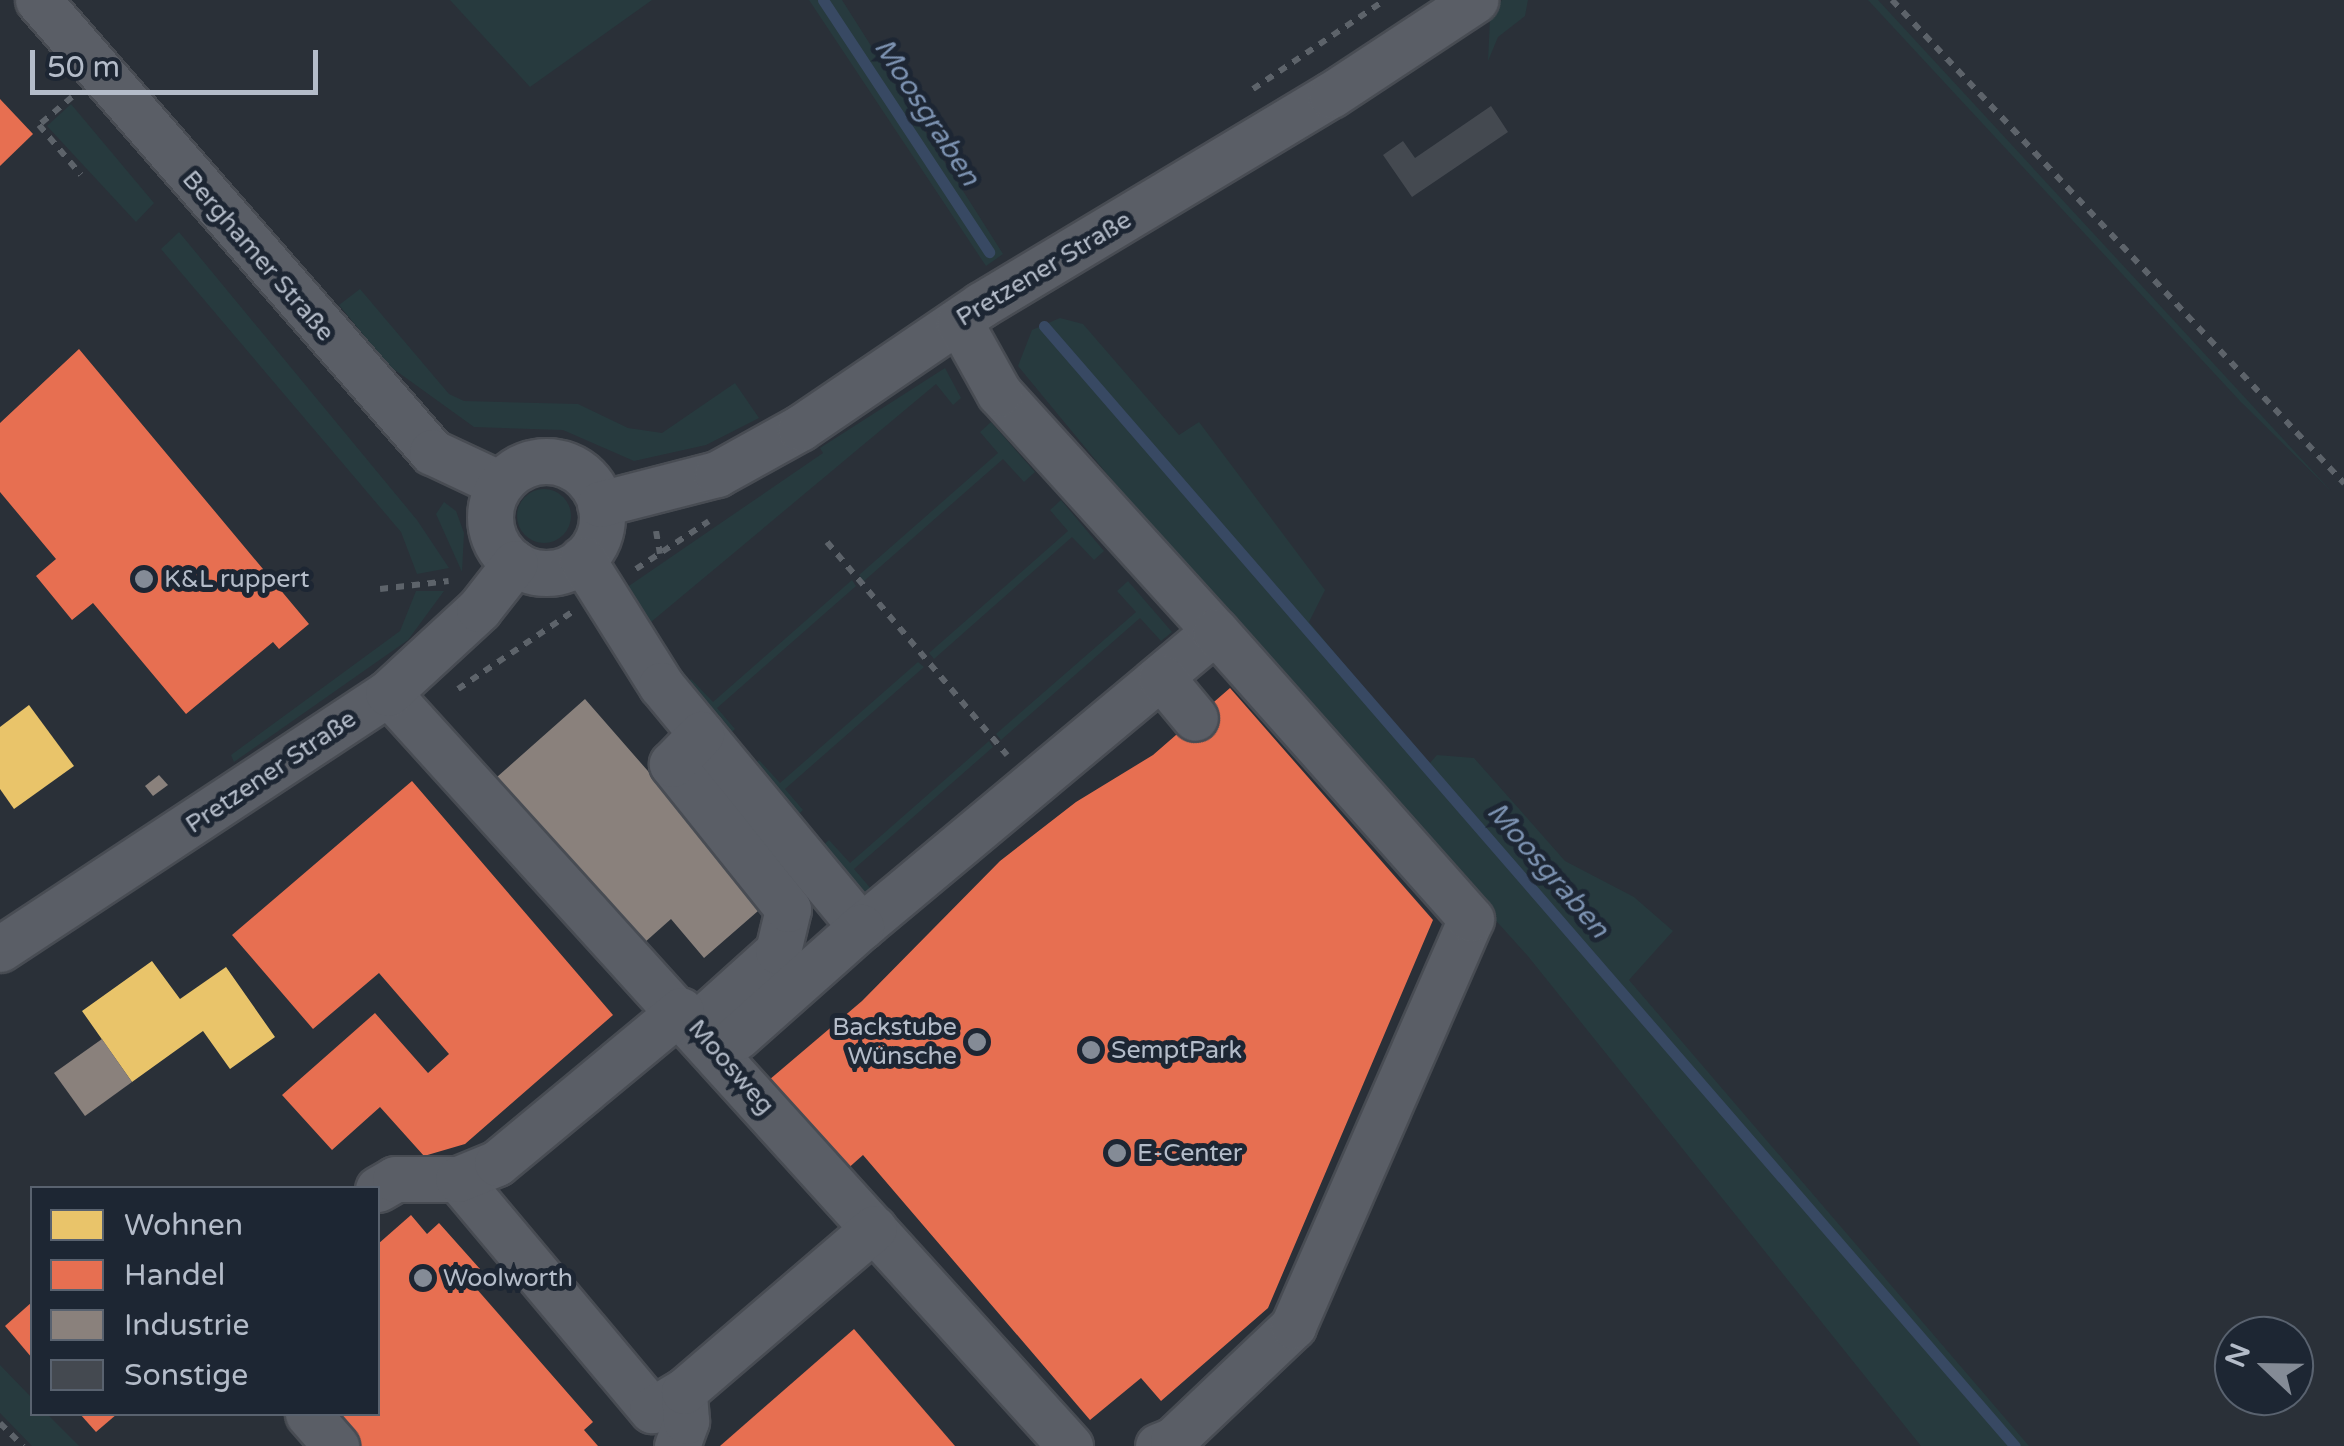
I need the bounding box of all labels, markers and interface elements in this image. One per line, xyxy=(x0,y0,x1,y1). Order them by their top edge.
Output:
scale bar xyxy=(35,30,322,92)
water label: Moosgraben xyxy=(867,32,987,192)
text: 50 m xyxy=(47,49,120,86)
street label: Berghamer Straße xyxy=(176,165,340,347)
street label: Pretzener Straße xyxy=(951,205,1137,333)
place label: K&L ruppert xyxy=(164,564,310,594)
marker: K&L ruppert xyxy=(133,568,155,590)
street label: Pretzener Straße xyxy=(180,704,362,840)
water label: Moosgraben xyxy=(1480,795,1616,945)
place label: Backstube Wünsche xyxy=(832,1013,957,1072)
street label: Moosweg xyxy=(682,1014,780,1120)
marker: Backstube Wünsche xyxy=(966,1031,988,1053)
place label: SemptPark xyxy=(1111,1035,1242,1065)
marker: SemptPark xyxy=(1080,1039,1102,1061)
place label: E-Center xyxy=(1137,1138,1242,1168)
marker: E-Center xyxy=(1106,1142,1128,1164)
legend xyxy=(30,1186,380,1416)
text: Wohnen xyxy=(124,1207,243,1244)
text: Handel xyxy=(124,1257,225,1294)
place label: Woolworth xyxy=(443,1263,573,1293)
marker: Woolworth xyxy=(412,1267,434,1289)
text: Industrie xyxy=(124,1307,249,1344)
north arrow xyxy=(2214,1316,2314,1416)
text: N xyxy=(2218,1339,2258,1372)
text: Sonstige xyxy=(124,1357,248,1394)

